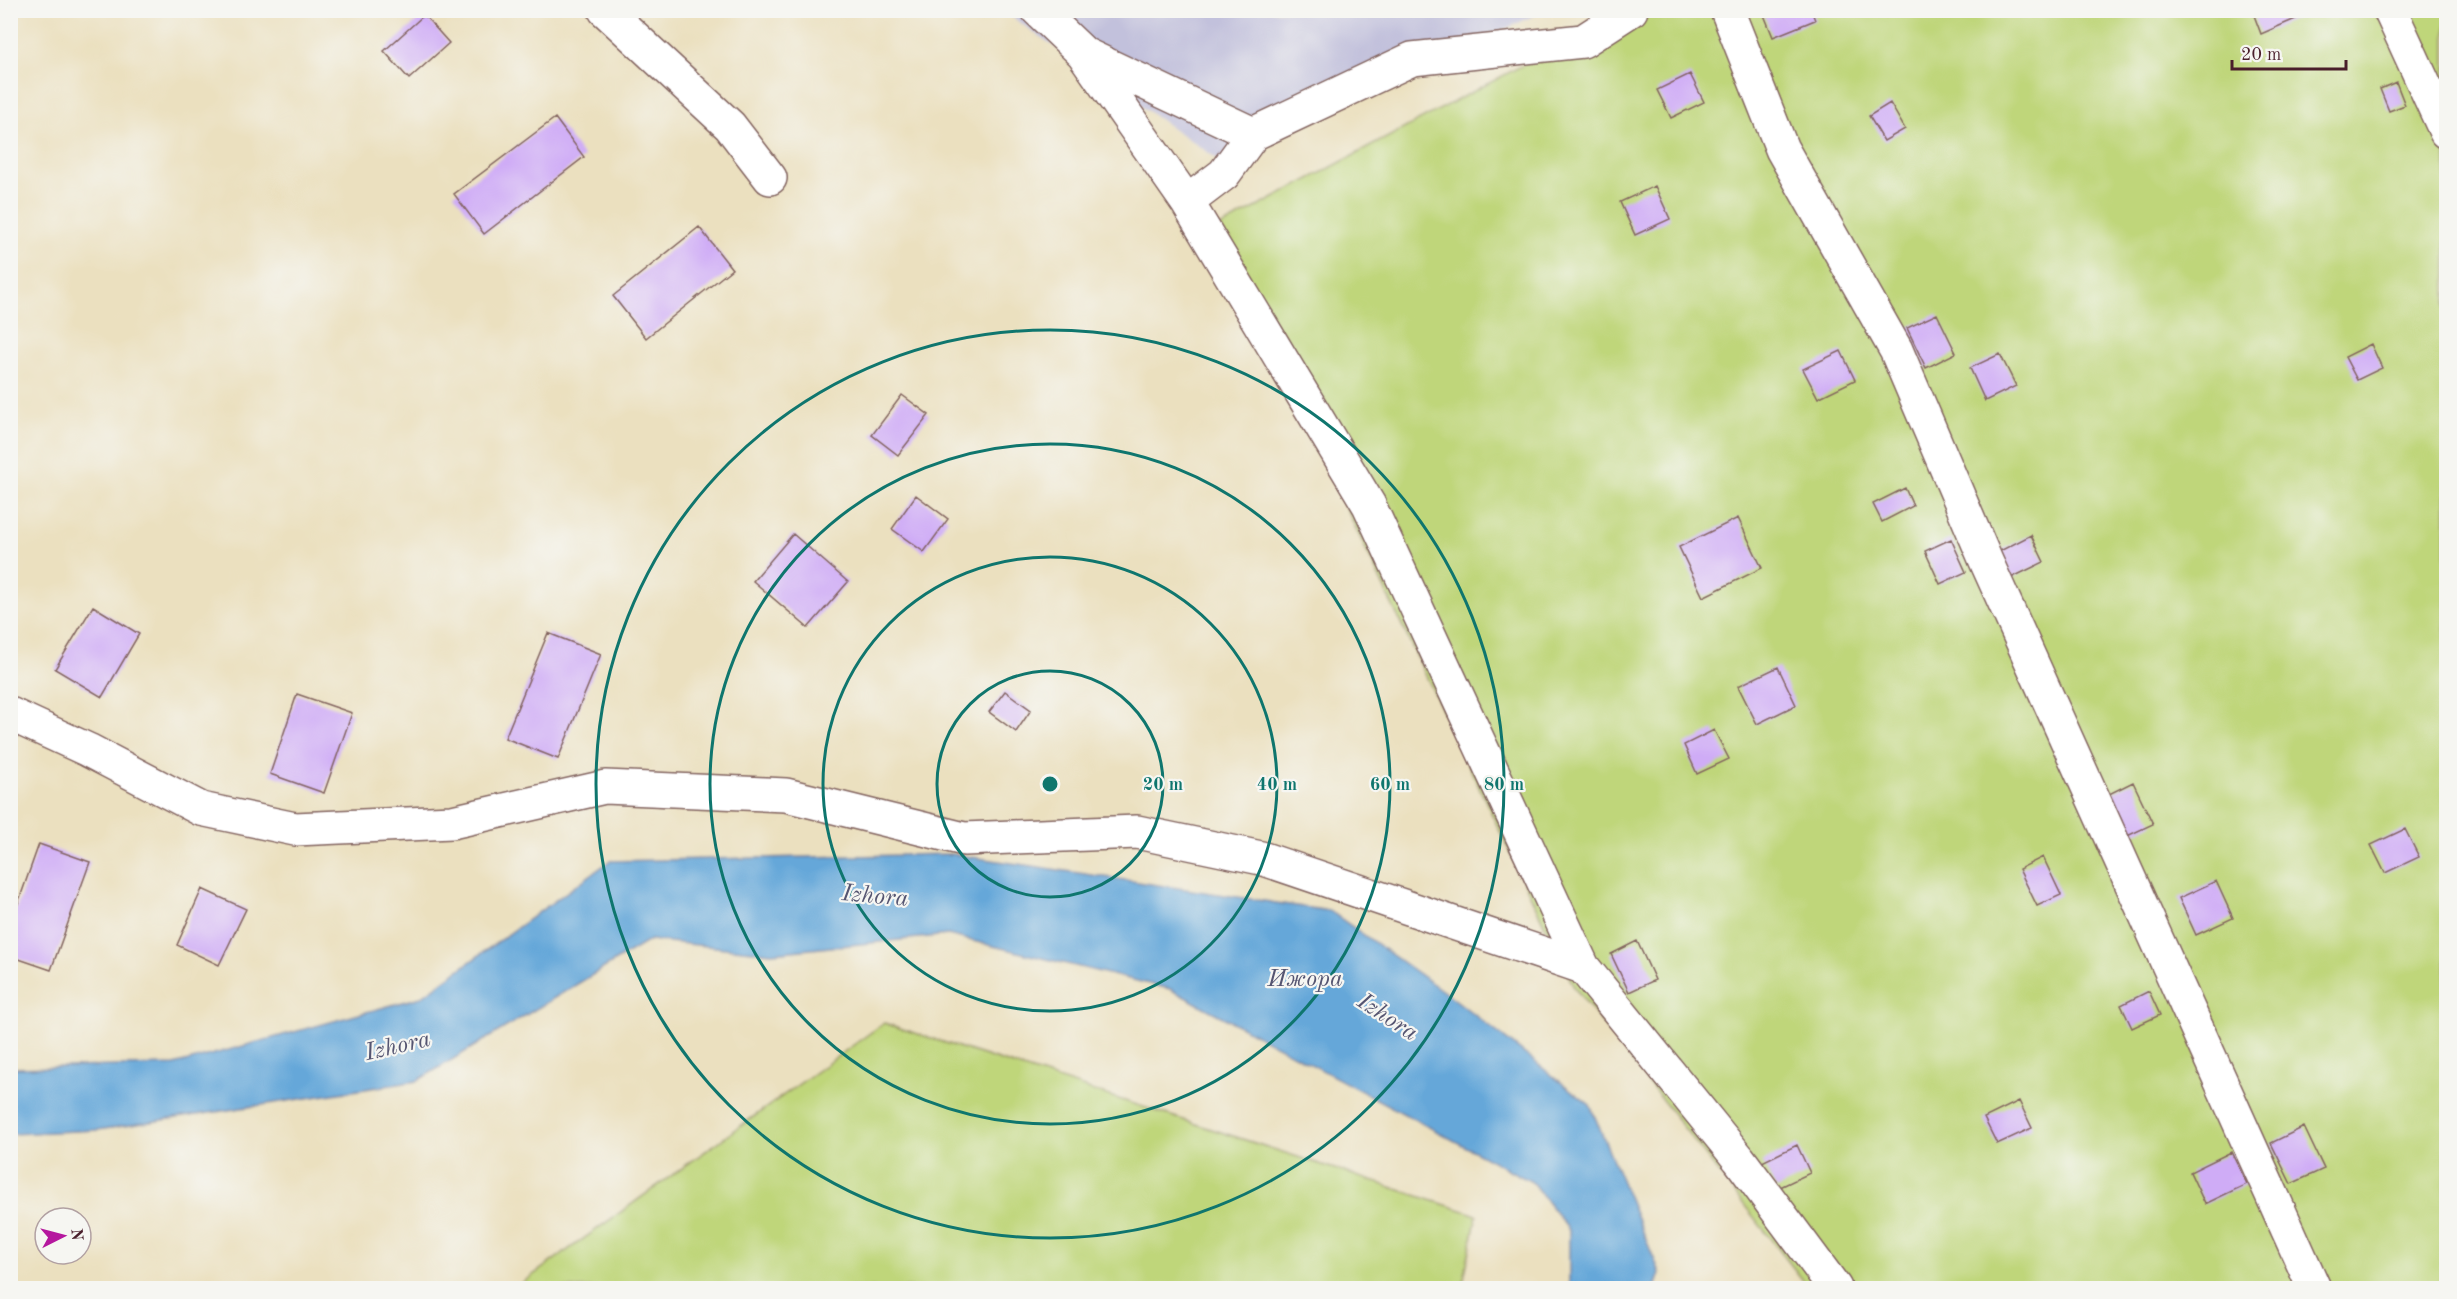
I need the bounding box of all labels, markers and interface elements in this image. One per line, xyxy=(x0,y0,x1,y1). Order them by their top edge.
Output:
scale bar xyxy=(2232,33,2346,71)
text: 20 m xyxy=(2241,46,2281,64)
centre of rings xyxy=(1040,774,1060,794)
text: 20 m xyxy=(1143,776,1183,794)
text: 40 m xyxy=(1257,776,1297,794)
text: 60 m xyxy=(1370,776,1410,794)
text: 80 m xyxy=(1484,776,1524,794)
water label: Izhora xyxy=(840,882,909,912)
water label: Ижора xyxy=(1266,968,1343,992)
water label: Izhora xyxy=(1352,989,1422,1046)
water label: Izhora xyxy=(362,1028,433,1066)
north arrow xyxy=(33,1206,93,1266)
text: N xyxy=(67,1228,85,1242)

